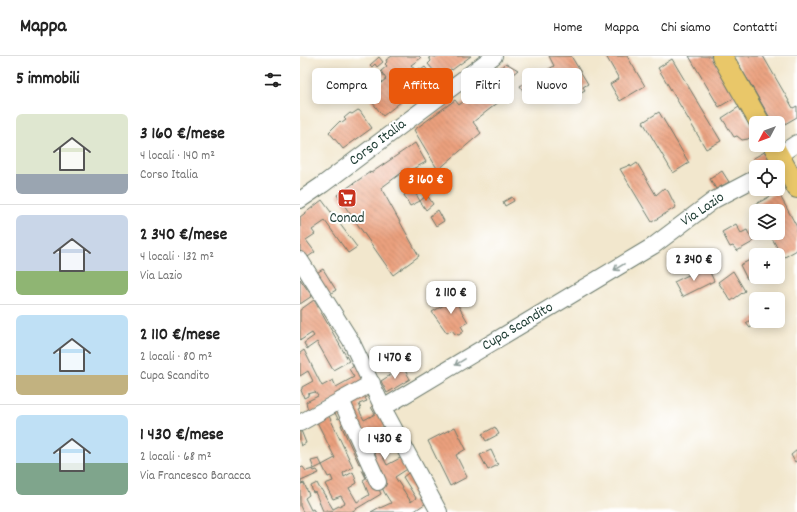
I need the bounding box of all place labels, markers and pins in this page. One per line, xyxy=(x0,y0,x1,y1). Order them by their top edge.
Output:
pin: 3 160 € xyxy=(389,168,463,202)
supermarket icon: Conad xyxy=(336,187,358,209)
place label: Conad xyxy=(329,208,365,230)
pin: 2 340 € xyxy=(657,248,731,282)
pin: 2 110 € xyxy=(414,281,488,315)
pin: 1 470 € xyxy=(358,346,432,380)
pin: 1 430 € xyxy=(348,427,422,461)

